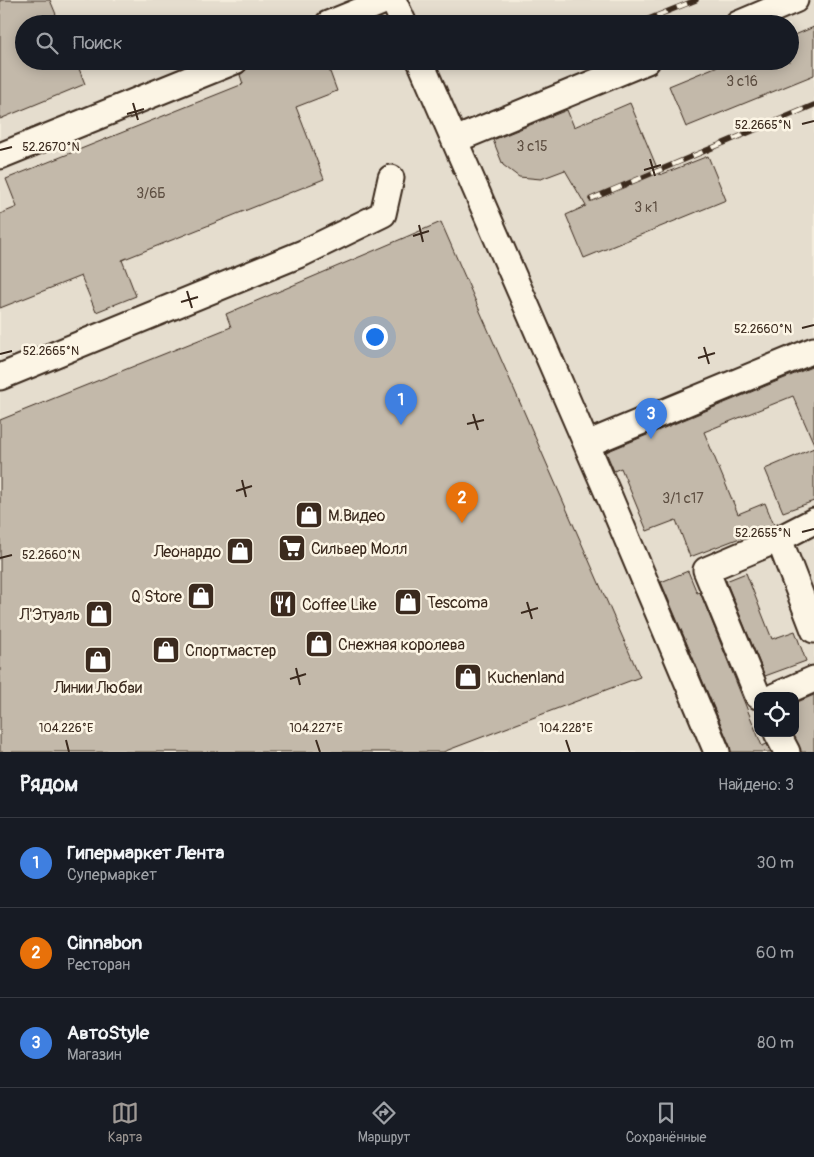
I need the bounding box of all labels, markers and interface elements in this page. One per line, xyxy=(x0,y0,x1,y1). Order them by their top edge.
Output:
search box xyxy=(15,15,799,70)
icon: search xyxy=(33,29,61,57)
text: Поиск xyxy=(73,31,123,55)
house number: 3 с16 xyxy=(726,73,758,90)
text: 52.2665°N xyxy=(735,118,791,133)
house number: 3 с15 xyxy=(516,138,548,155)
text: 52.2670°N xyxy=(22,140,80,155)
house number: 3/6Б xyxy=(136,185,166,202)
house number: 3 к1 xyxy=(634,199,658,216)
text: 52.2660°N xyxy=(734,322,792,337)
your location xyxy=(362,324,388,350)
text: 52.2665°N xyxy=(23,344,79,359)
pin: 1 xyxy=(385,384,417,425)
pin: 3 xyxy=(635,398,667,439)
pin: 2 xyxy=(446,482,478,523)
house number: 3/1 с17 xyxy=(662,490,704,507)
shop icon: М.Видео xyxy=(294,500,324,530)
place label: М.Видео xyxy=(328,506,386,526)
text: 52.2655°N xyxy=(735,526,791,541)
supermarket icon: Сильвер Молл xyxy=(277,533,307,563)
shop icon: Леонардо xyxy=(225,536,255,566)
place label: Сильвер Молл xyxy=(311,539,408,559)
place label: Леонардо xyxy=(153,542,221,562)
text: 52.2660°N xyxy=(22,548,80,563)
shop icon: Q Store xyxy=(186,581,216,611)
place label: Q Store xyxy=(131,587,182,607)
shop icon: Tescoma xyxy=(393,587,423,617)
restaurant icon: Coffee Like xyxy=(268,589,298,619)
place label: Tescoma xyxy=(427,593,488,613)
place label: Coffee Like xyxy=(302,595,377,615)
shop icon: Л'Этуаль xyxy=(84,599,114,629)
place label: Л'Этуаль xyxy=(19,605,80,625)
shop icon: Снежная королева xyxy=(304,629,334,659)
shop icon: Спортмастер xyxy=(151,635,181,665)
place label: Снежная королева xyxy=(338,635,465,655)
place label: Спортмастер xyxy=(185,641,276,661)
shop icon: Линии Любви xyxy=(83,645,113,675)
shop icon: Kuchenland xyxy=(453,662,483,692)
place label: Kuchenland xyxy=(487,668,565,688)
place label: Линии Любви xyxy=(53,678,142,698)
map controls xyxy=(754,692,799,737)
button: locate xyxy=(754,692,799,737)
text: 104.226°E xyxy=(39,721,93,736)
text: 104.227°E xyxy=(289,721,343,736)
text: 104.228°E xyxy=(539,721,593,736)
text: Рядом xyxy=(20,771,78,798)
text: Найдено: 3 xyxy=(718,775,794,795)
text: Гипермаркет Лента xyxy=(67,841,224,865)
text: 1 xyxy=(33,853,39,873)
text: 30 m xyxy=(756,853,794,873)
text: Супермаркет xyxy=(67,865,157,885)
text: Cinnabon xyxy=(67,931,142,955)
text: 2 xyxy=(32,943,40,963)
text: 60 m xyxy=(756,943,794,963)
text: Ресторан xyxy=(67,955,130,975)
text: АвтоStyle xyxy=(67,1021,149,1045)
text: 3 xyxy=(32,1033,40,1053)
text: 80 m xyxy=(757,1033,794,1053)
text: Магазин xyxy=(67,1045,122,1065)
tab: Карта xyxy=(108,1099,142,1146)
tab: Маршрут xyxy=(358,1099,410,1146)
tab: Сохранённые xyxy=(626,1099,706,1146)

